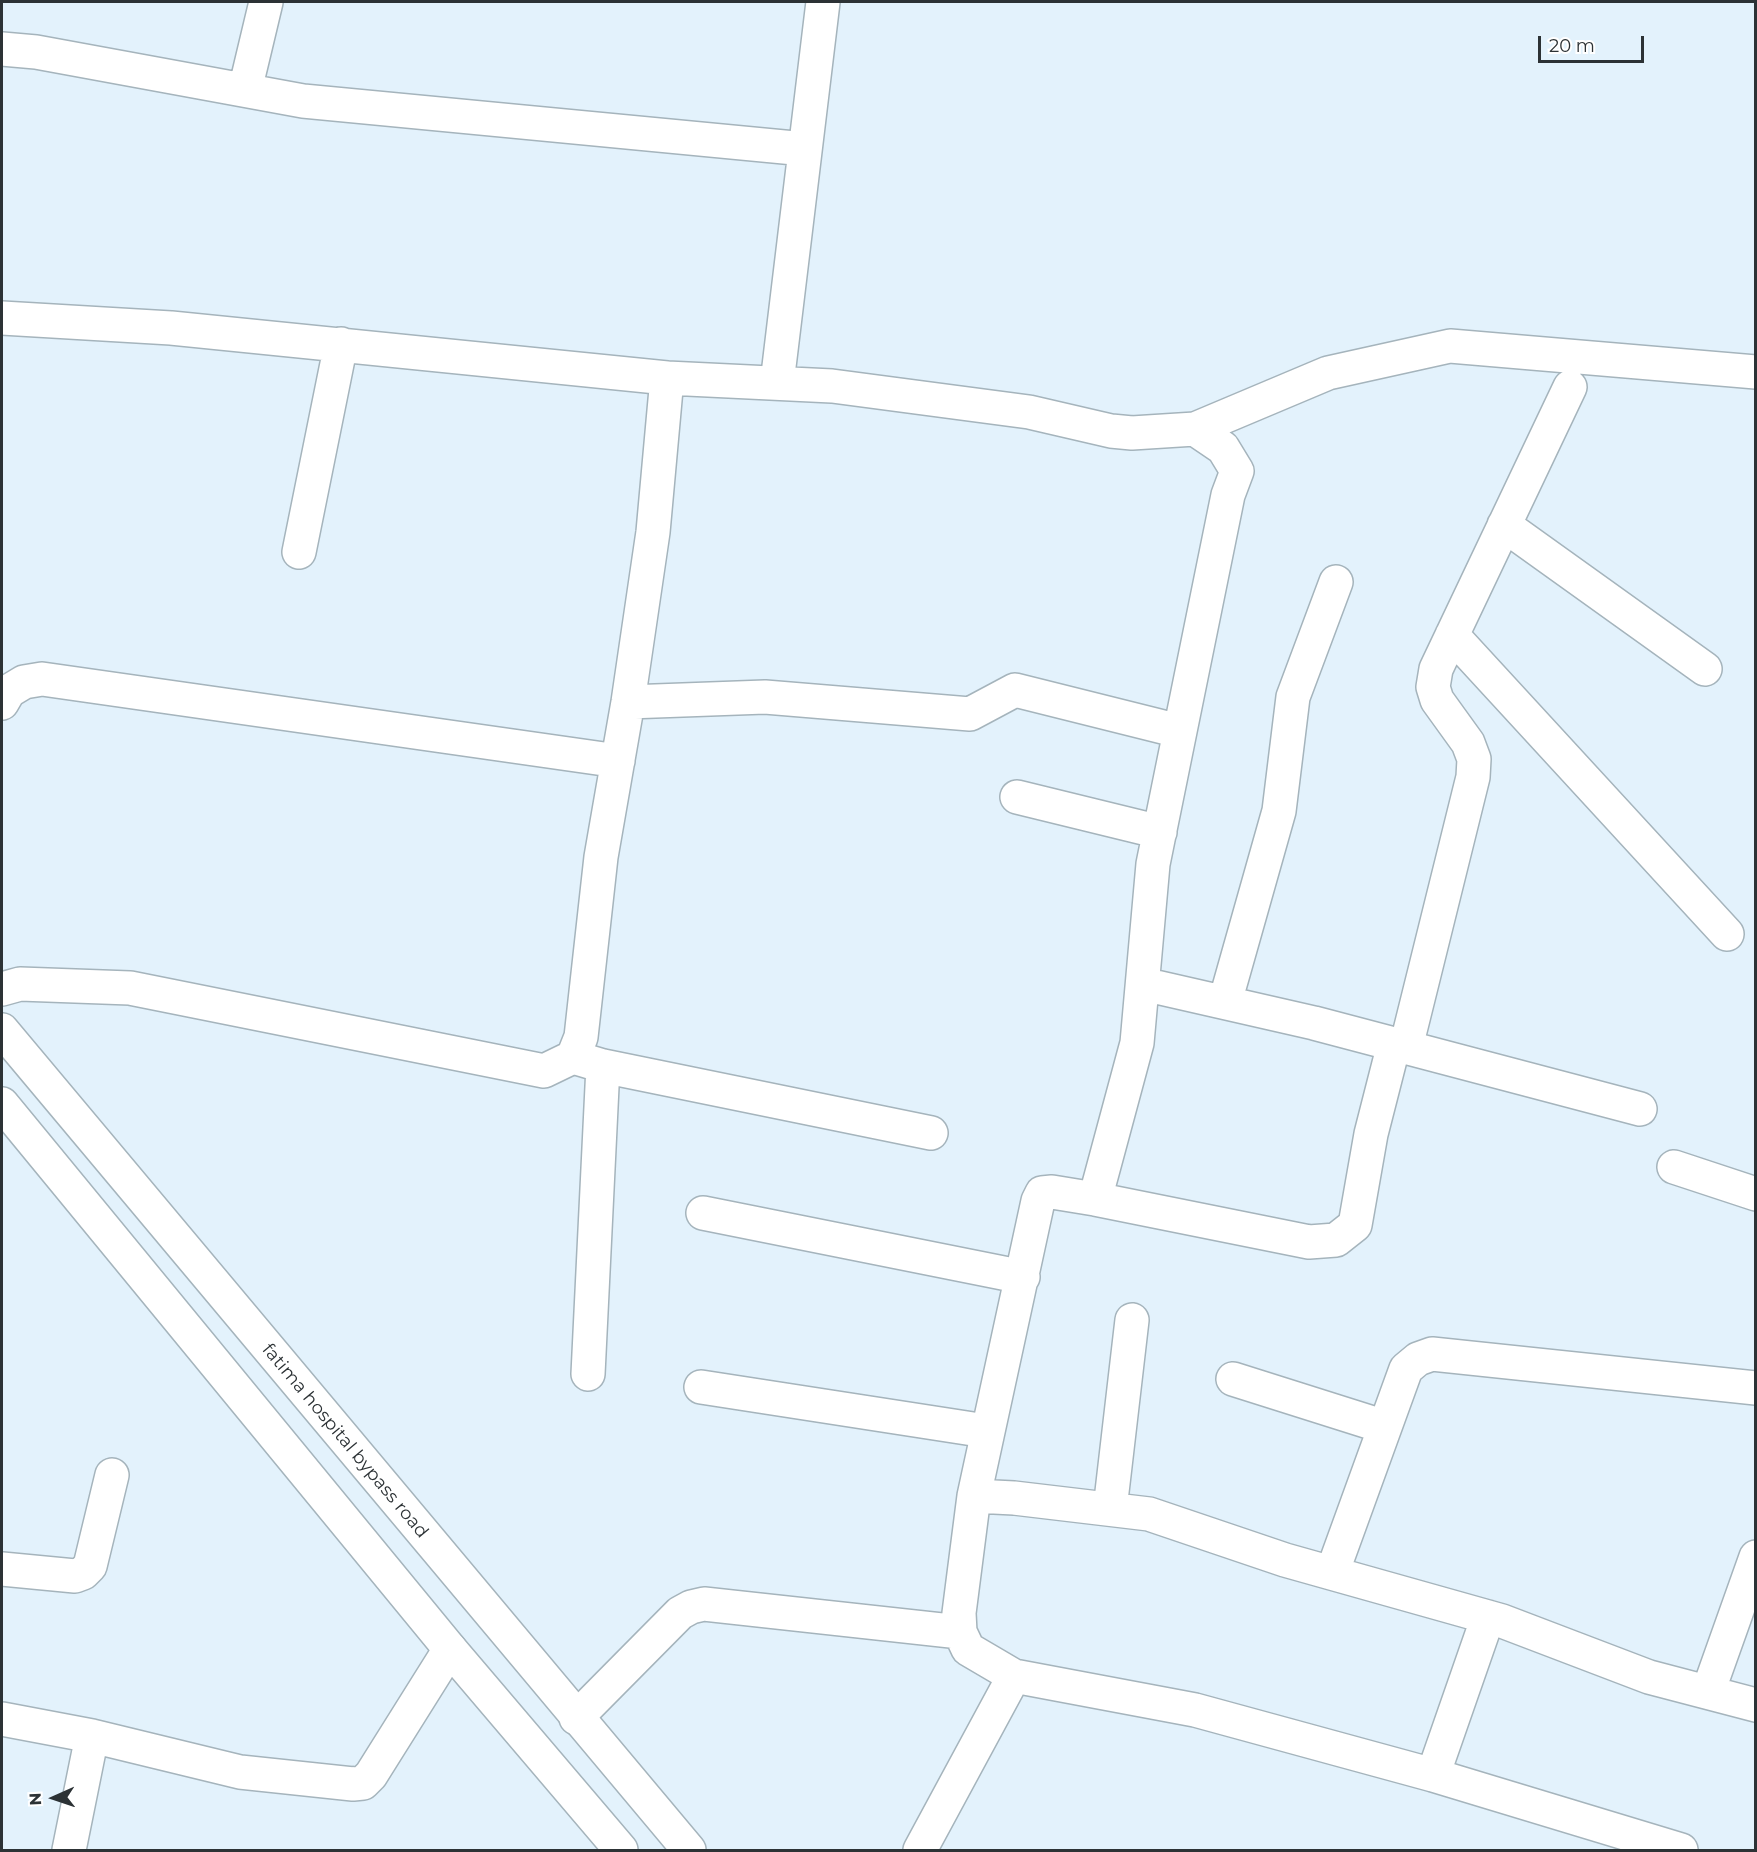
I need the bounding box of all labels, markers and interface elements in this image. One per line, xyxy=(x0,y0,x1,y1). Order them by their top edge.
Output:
scale bar xyxy=(1541,24,1648,62)
text: 20 m xyxy=(1549,35,1595,57)
street label: fatima hospital bypass road xyxy=(257,1339,433,1543)
north arrow xyxy=(24,1768,84,1828)
text: N xyxy=(26,1792,45,1806)

